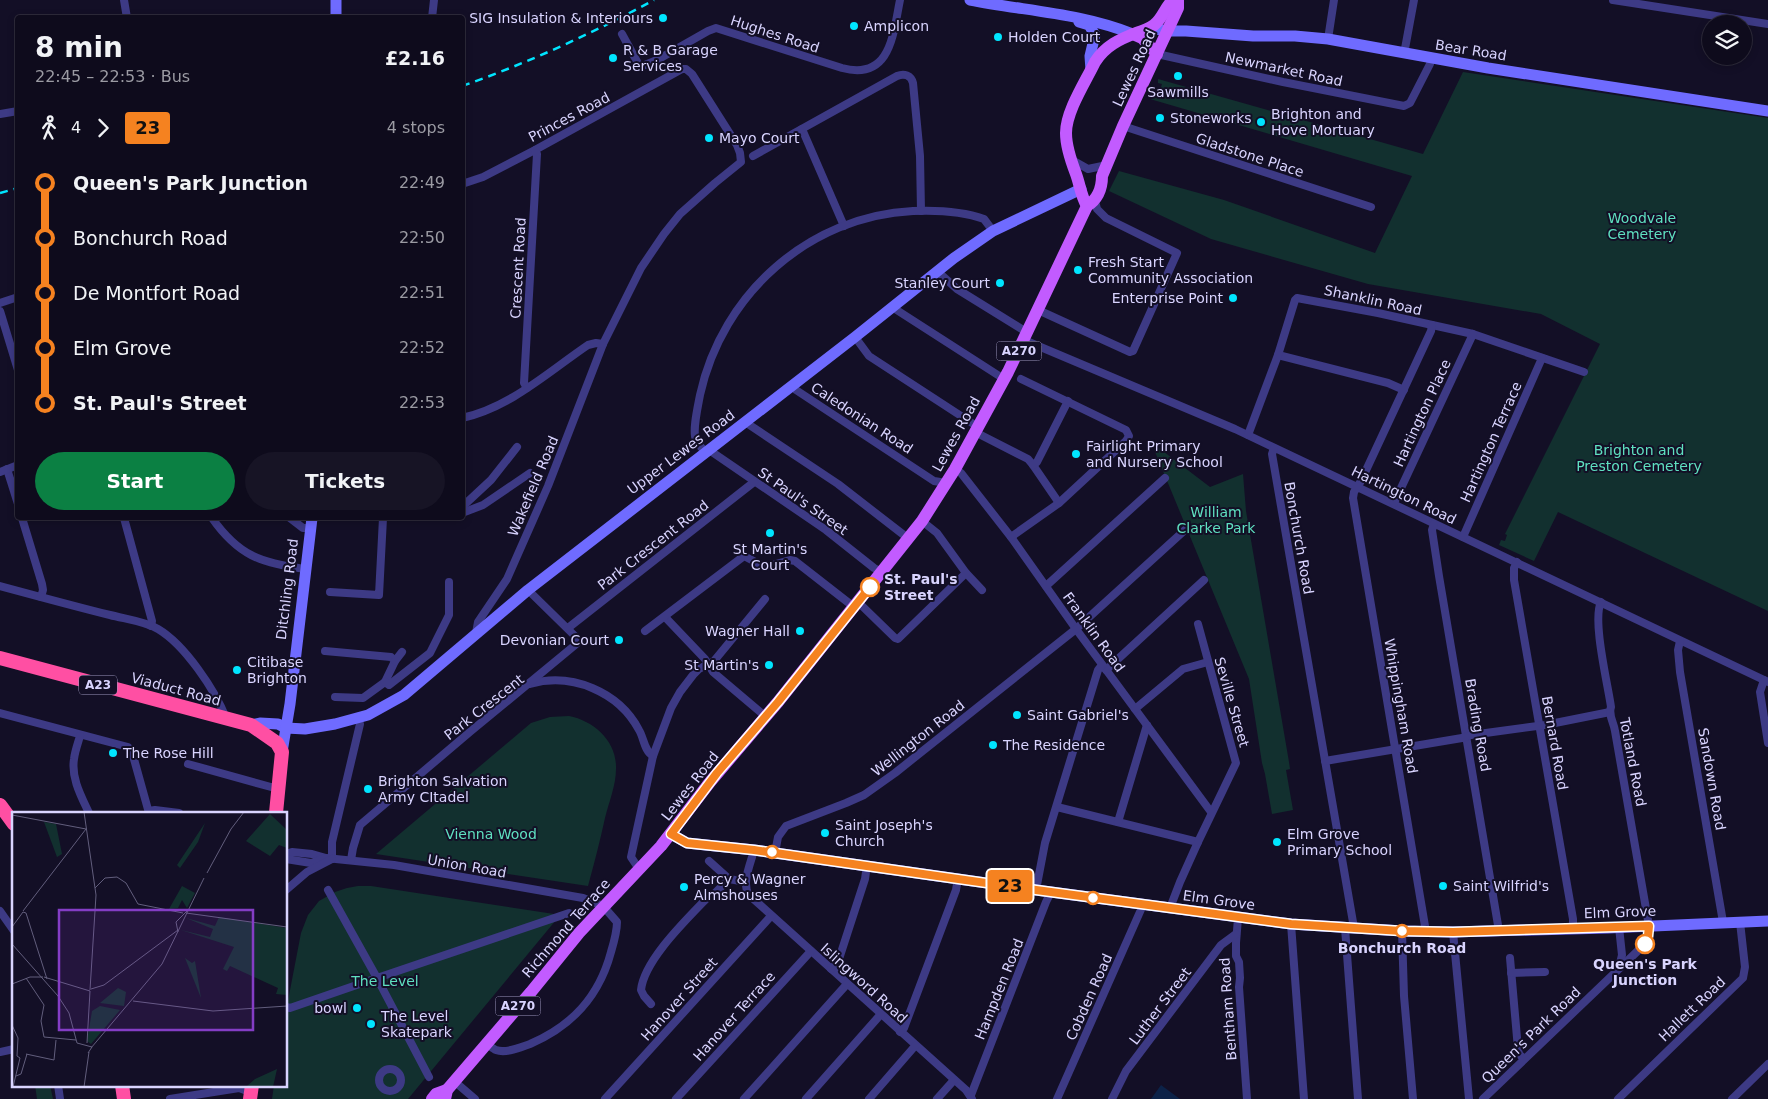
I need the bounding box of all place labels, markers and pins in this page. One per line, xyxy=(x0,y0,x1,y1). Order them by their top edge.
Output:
place label: SIG Insulation & Interiours xyxy=(469,10,653,26)
marker: SIG Insulation & Interiours xyxy=(657,12,669,24)
place label: Amplicon xyxy=(864,18,929,34)
marker: Amplicon xyxy=(848,20,860,32)
place label: Holden Court xyxy=(1008,29,1101,45)
marker: Holden Court xyxy=(992,31,1004,43)
place label: R & B Garage Services xyxy=(623,42,718,74)
marker: R & B Garage Services xyxy=(607,52,619,64)
marker: Sawmills xyxy=(1172,70,1184,82)
place label: Sawmills xyxy=(1147,84,1209,100)
place label: Brighton and Hove Mortuary xyxy=(1271,106,1375,138)
place label: Stoneworks xyxy=(1170,110,1252,126)
marker: Stoneworks xyxy=(1154,112,1166,124)
marker: Brighton and Hove Mortuary xyxy=(1255,116,1267,128)
place label: Mayo Court xyxy=(719,130,800,146)
marker: Mayo Court xyxy=(703,132,715,144)
place label: Fresh Start Community Association xyxy=(1088,254,1253,286)
marker: Fresh Start Community Association xyxy=(1072,264,1084,276)
place label: Stanley Court xyxy=(894,275,991,291)
marker: Stanley Court xyxy=(994,277,1006,289)
place label: Enterprise Point xyxy=(1112,290,1224,306)
marker: Enterprise Point xyxy=(1227,292,1239,304)
place label: Fairlight Primary and Nursery School xyxy=(1086,438,1223,470)
marker: Fairlight Primary and Nursery School xyxy=(1070,448,1082,460)
marker: St Martin's Court xyxy=(764,527,776,539)
place label: St Martin's Court xyxy=(733,541,807,573)
place label: St. Paul's Street xyxy=(884,571,958,603)
marker: St. Paul's Street xyxy=(860,577,880,597)
place label: Wagner Hall xyxy=(705,623,790,639)
marker: Wagner Hall xyxy=(794,625,806,637)
place label: Devonian Court xyxy=(500,632,610,648)
marker: Devonian Court xyxy=(613,634,625,646)
place label: Citibase Brighton xyxy=(247,654,307,686)
place label: St Martin's xyxy=(684,657,759,673)
marker: St Martin's xyxy=(763,659,775,671)
marker: Citibase Brighton xyxy=(231,664,243,676)
place label: Saint Gabriel's xyxy=(1027,707,1129,723)
marker: Saint Gabriel's xyxy=(1011,709,1023,721)
place label: The Residence xyxy=(1002,737,1105,753)
marker: The Residence xyxy=(987,739,999,751)
place label: The Rose Hill xyxy=(122,745,214,761)
marker: The Rose Hill xyxy=(107,747,119,759)
place label: Brighton Salvation Army CItadel xyxy=(378,773,507,805)
marker: Brighton Salvation Army CItadel xyxy=(362,783,374,795)
place label: Saint Joseph's Church xyxy=(835,817,933,849)
place label: Elm Grove Primary School xyxy=(1287,826,1392,858)
marker: Saint Joseph's Church xyxy=(819,827,831,839)
marker: Elm Grove Primary School xyxy=(1271,836,1283,848)
unlabelled marker xyxy=(765,845,779,859)
place label: Percy & Wagner Almshouses xyxy=(694,871,806,903)
place label: Saint Wilfrid's xyxy=(1453,878,1549,894)
marker: Saint Wilfrid's xyxy=(1437,880,1449,892)
marker: Percy & Wagner Almshouses xyxy=(678,881,690,893)
unlabelled marker xyxy=(1086,891,1100,905)
marker: Bonchurch Road xyxy=(1395,924,1409,938)
marker: Queen's Park Junction xyxy=(1635,934,1655,954)
place label: Bonchurch Road xyxy=(1338,940,1466,956)
place label: Queen's Park Junction xyxy=(1593,956,1698,988)
place label: bowl xyxy=(314,1000,347,1016)
marker: bowl xyxy=(351,1002,363,1014)
place label: The Level Skatepark xyxy=(380,1008,453,1040)
marker: The Level Skatepark xyxy=(365,1018,377,1030)

